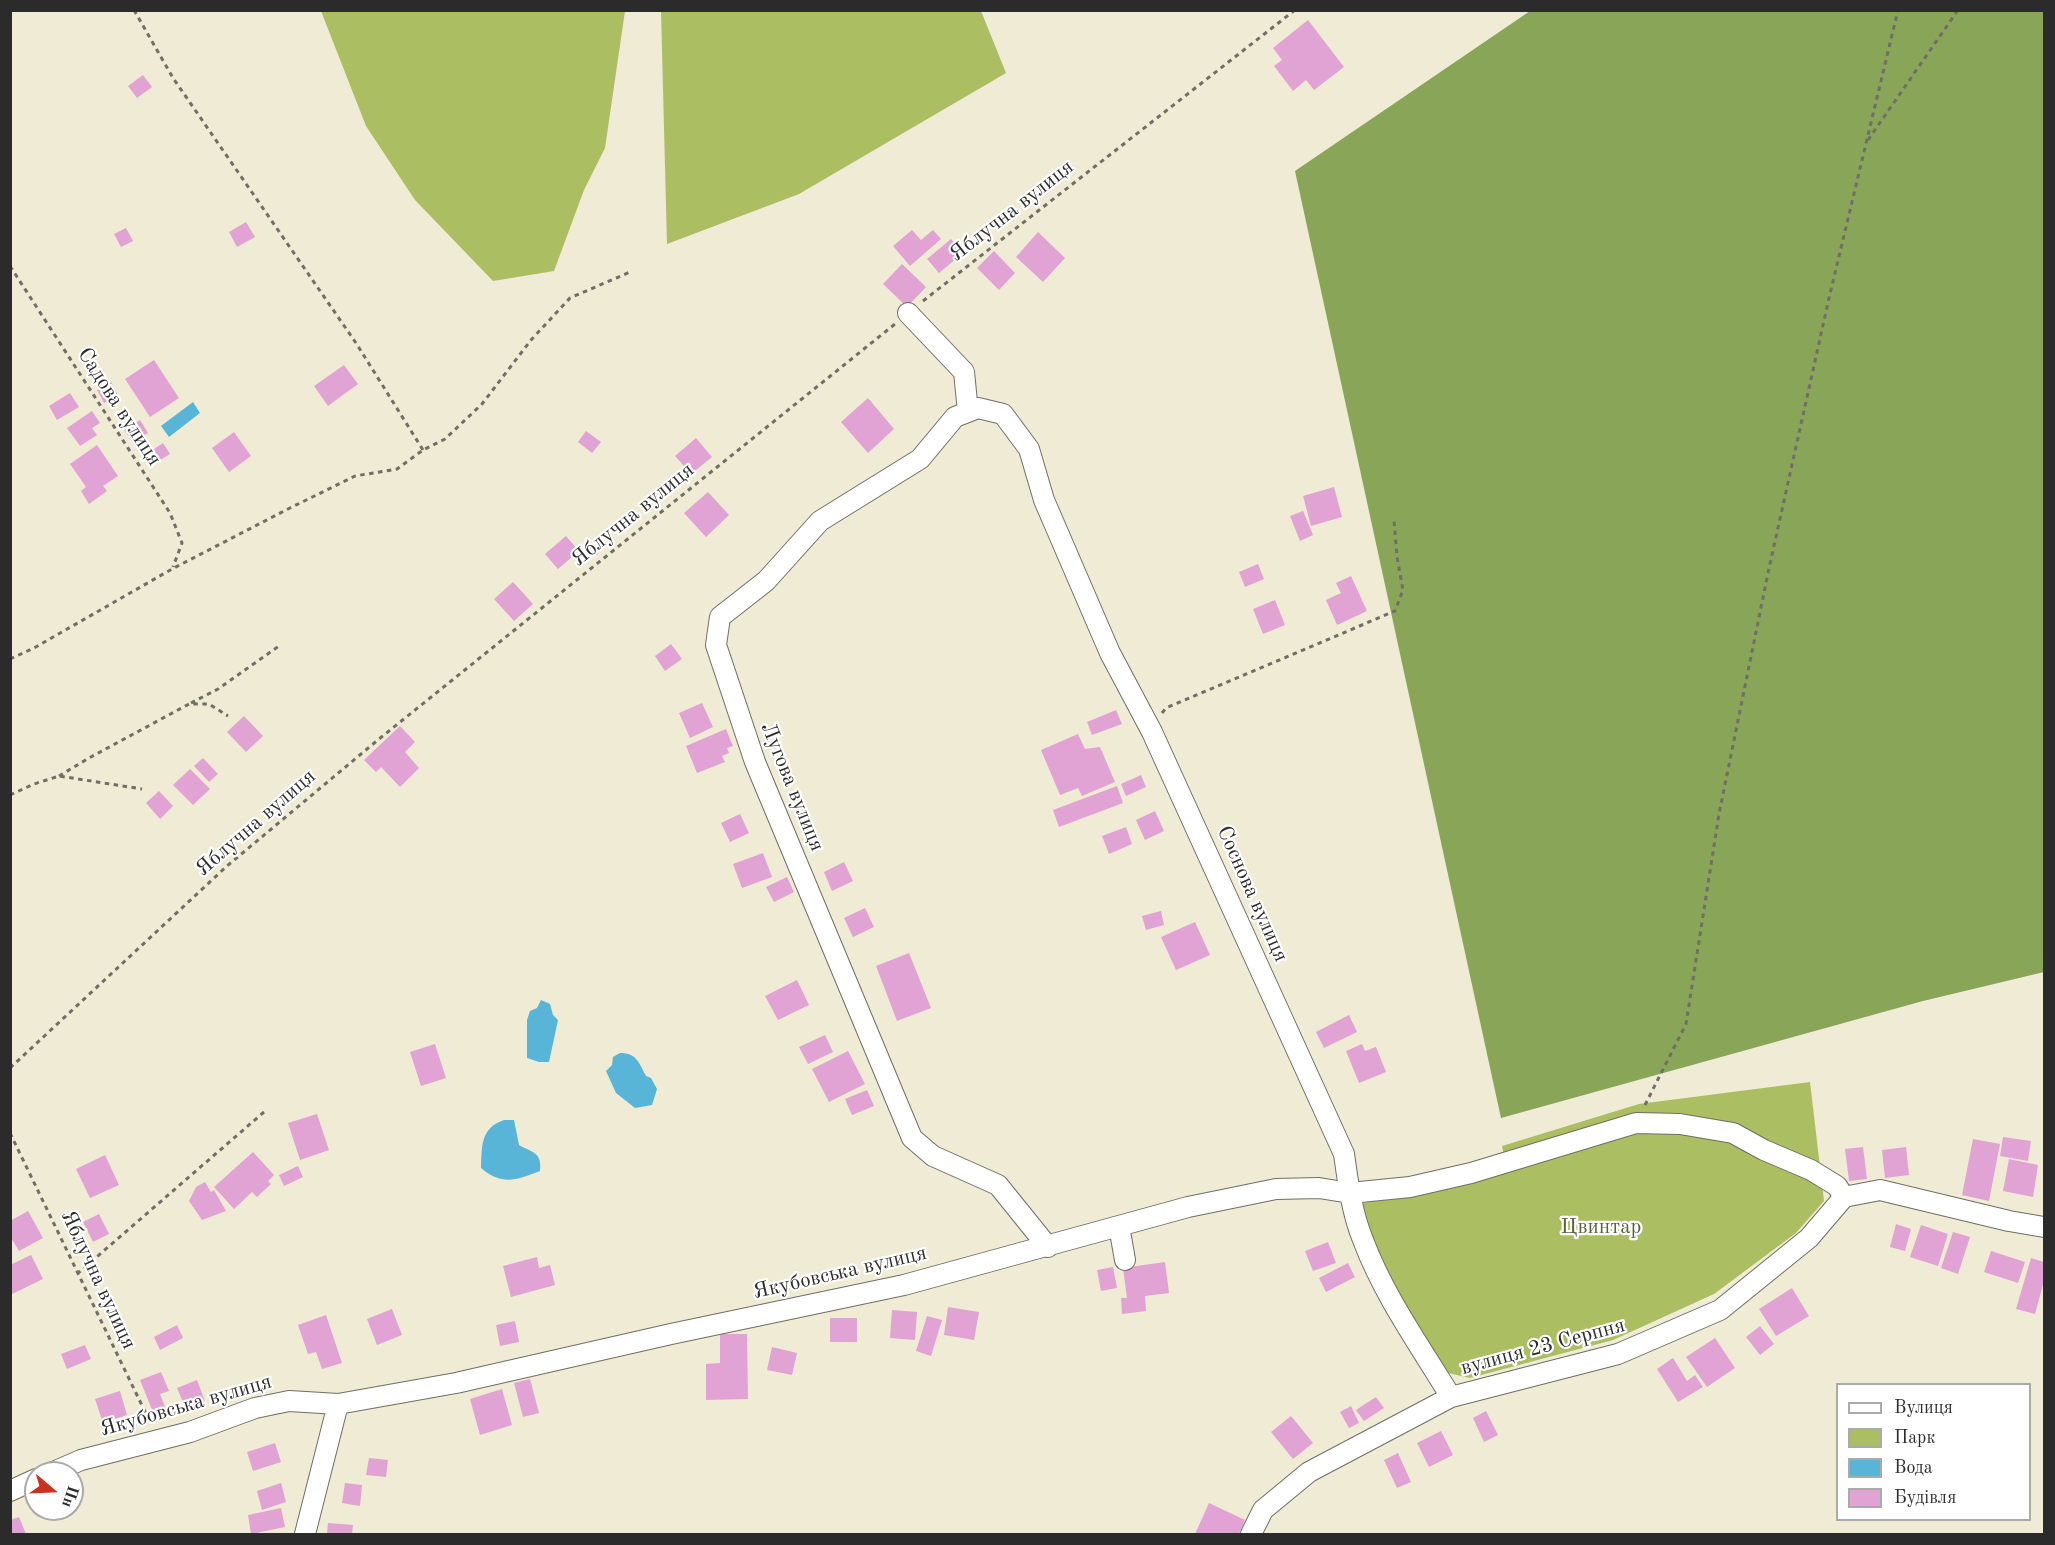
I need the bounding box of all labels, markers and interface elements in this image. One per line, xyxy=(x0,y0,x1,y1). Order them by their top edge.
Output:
street label: Яблучна вулиця xyxy=(945,155,1079,267)
street label: Садова вулиця xyxy=(71,343,167,471)
street label: Яблучна вулиця xyxy=(567,458,699,572)
street label: Лугова вулиця xyxy=(755,719,829,855)
street label: Яблучна вулиця xyxy=(191,764,321,882)
street label: Соснова вулиця xyxy=(1211,822,1293,966)
street label: Яблучна вулиця xyxy=(55,1206,141,1354)
park label: Цвинтар xyxy=(1561,1214,1641,1240)
street label: Якубовська вулиця xyxy=(751,1241,929,1305)
street label: вулиця 23 Серпня xyxy=(1458,1313,1628,1381)
street label: Якубовська вулиця xyxy=(97,1369,275,1443)
legend xyxy=(1836,1383,2031,1521)
text: Вулиця xyxy=(1894,1399,1953,1417)
text: Парк xyxy=(1894,1429,1935,1447)
text: Вода xyxy=(1894,1459,1933,1477)
north arrow xyxy=(24,1461,84,1521)
text: Пн xyxy=(58,1483,80,1509)
text: Будівля xyxy=(1894,1489,1956,1507)

